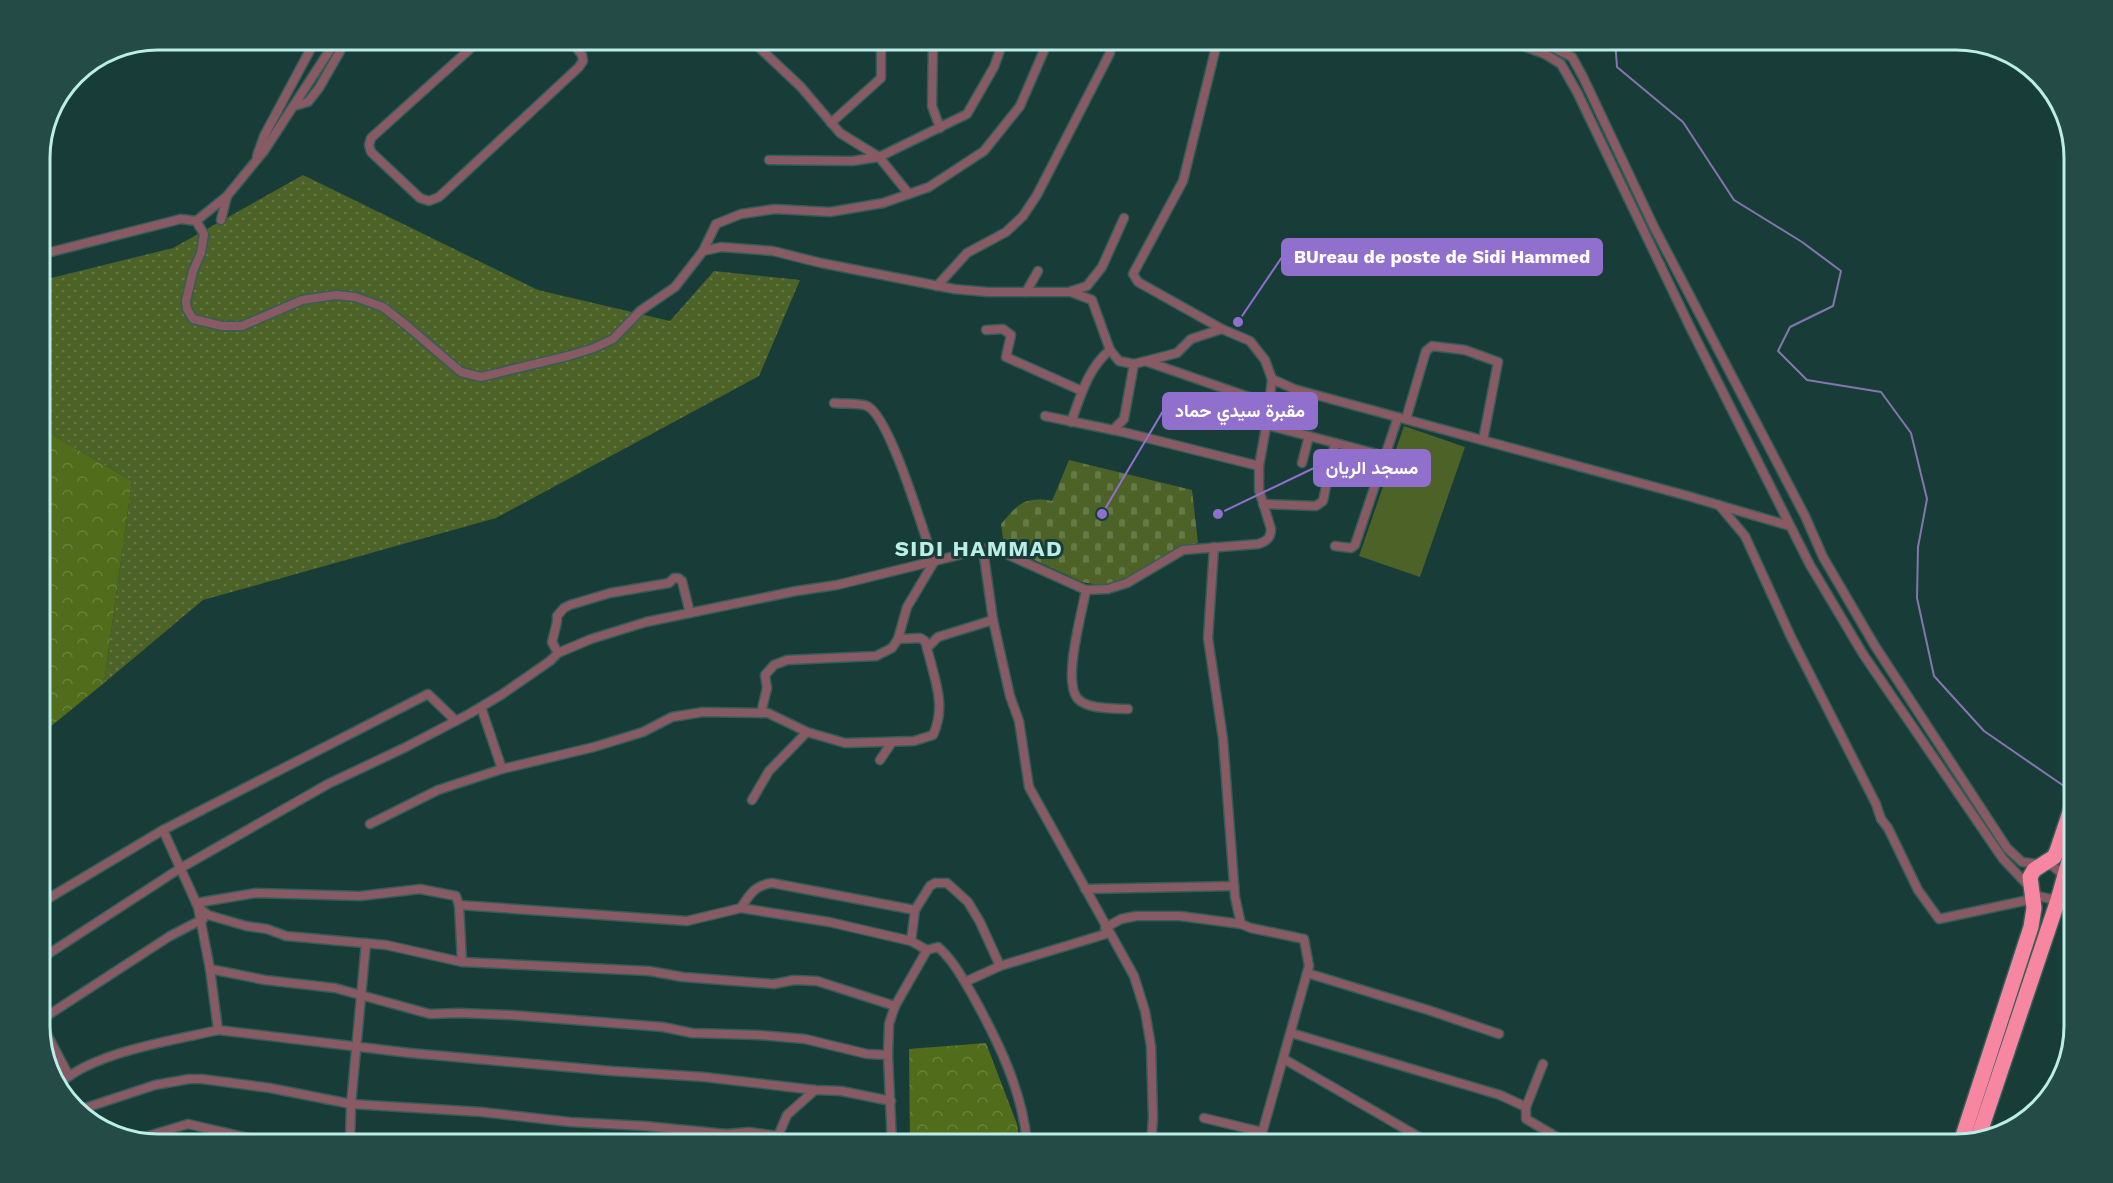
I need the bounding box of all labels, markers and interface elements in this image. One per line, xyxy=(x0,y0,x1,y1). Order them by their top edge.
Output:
callout: BUreau de poste de Sidi Hammed xyxy=(1282,239,1602,275)
text: BUreau de poste de Sidi Hammed xyxy=(1294,246,1590,267)
callout: مقبرة سيدي حماد xyxy=(1163,393,1317,429)
text: مقبرة سيدي حماد xyxy=(1175,400,1305,426)
callout: مسجد الريان xyxy=(1314,450,1430,486)
text: مسجد الريان xyxy=(1326,457,1419,479)
district label: SIDI HAMMAD xyxy=(895,536,1063,561)

